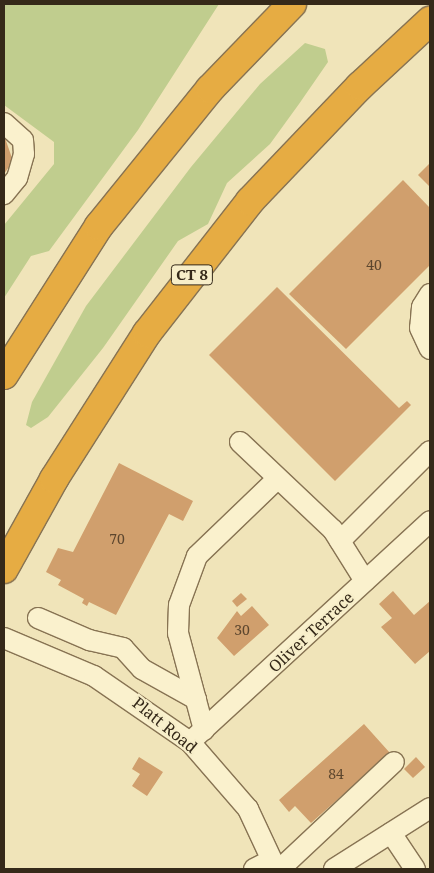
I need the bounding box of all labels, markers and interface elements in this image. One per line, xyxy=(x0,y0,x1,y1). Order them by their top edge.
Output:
house number: 40 xyxy=(366,257,382,273)
road number: CT 8 xyxy=(171,262,213,288)
house number: 70 xyxy=(109,531,125,547)
street label: Oliver Terrace xyxy=(265,588,357,676)
house number: 30 xyxy=(234,622,250,638)
street label: Platt Road xyxy=(129,693,201,757)
house number: 84 xyxy=(328,766,344,782)

